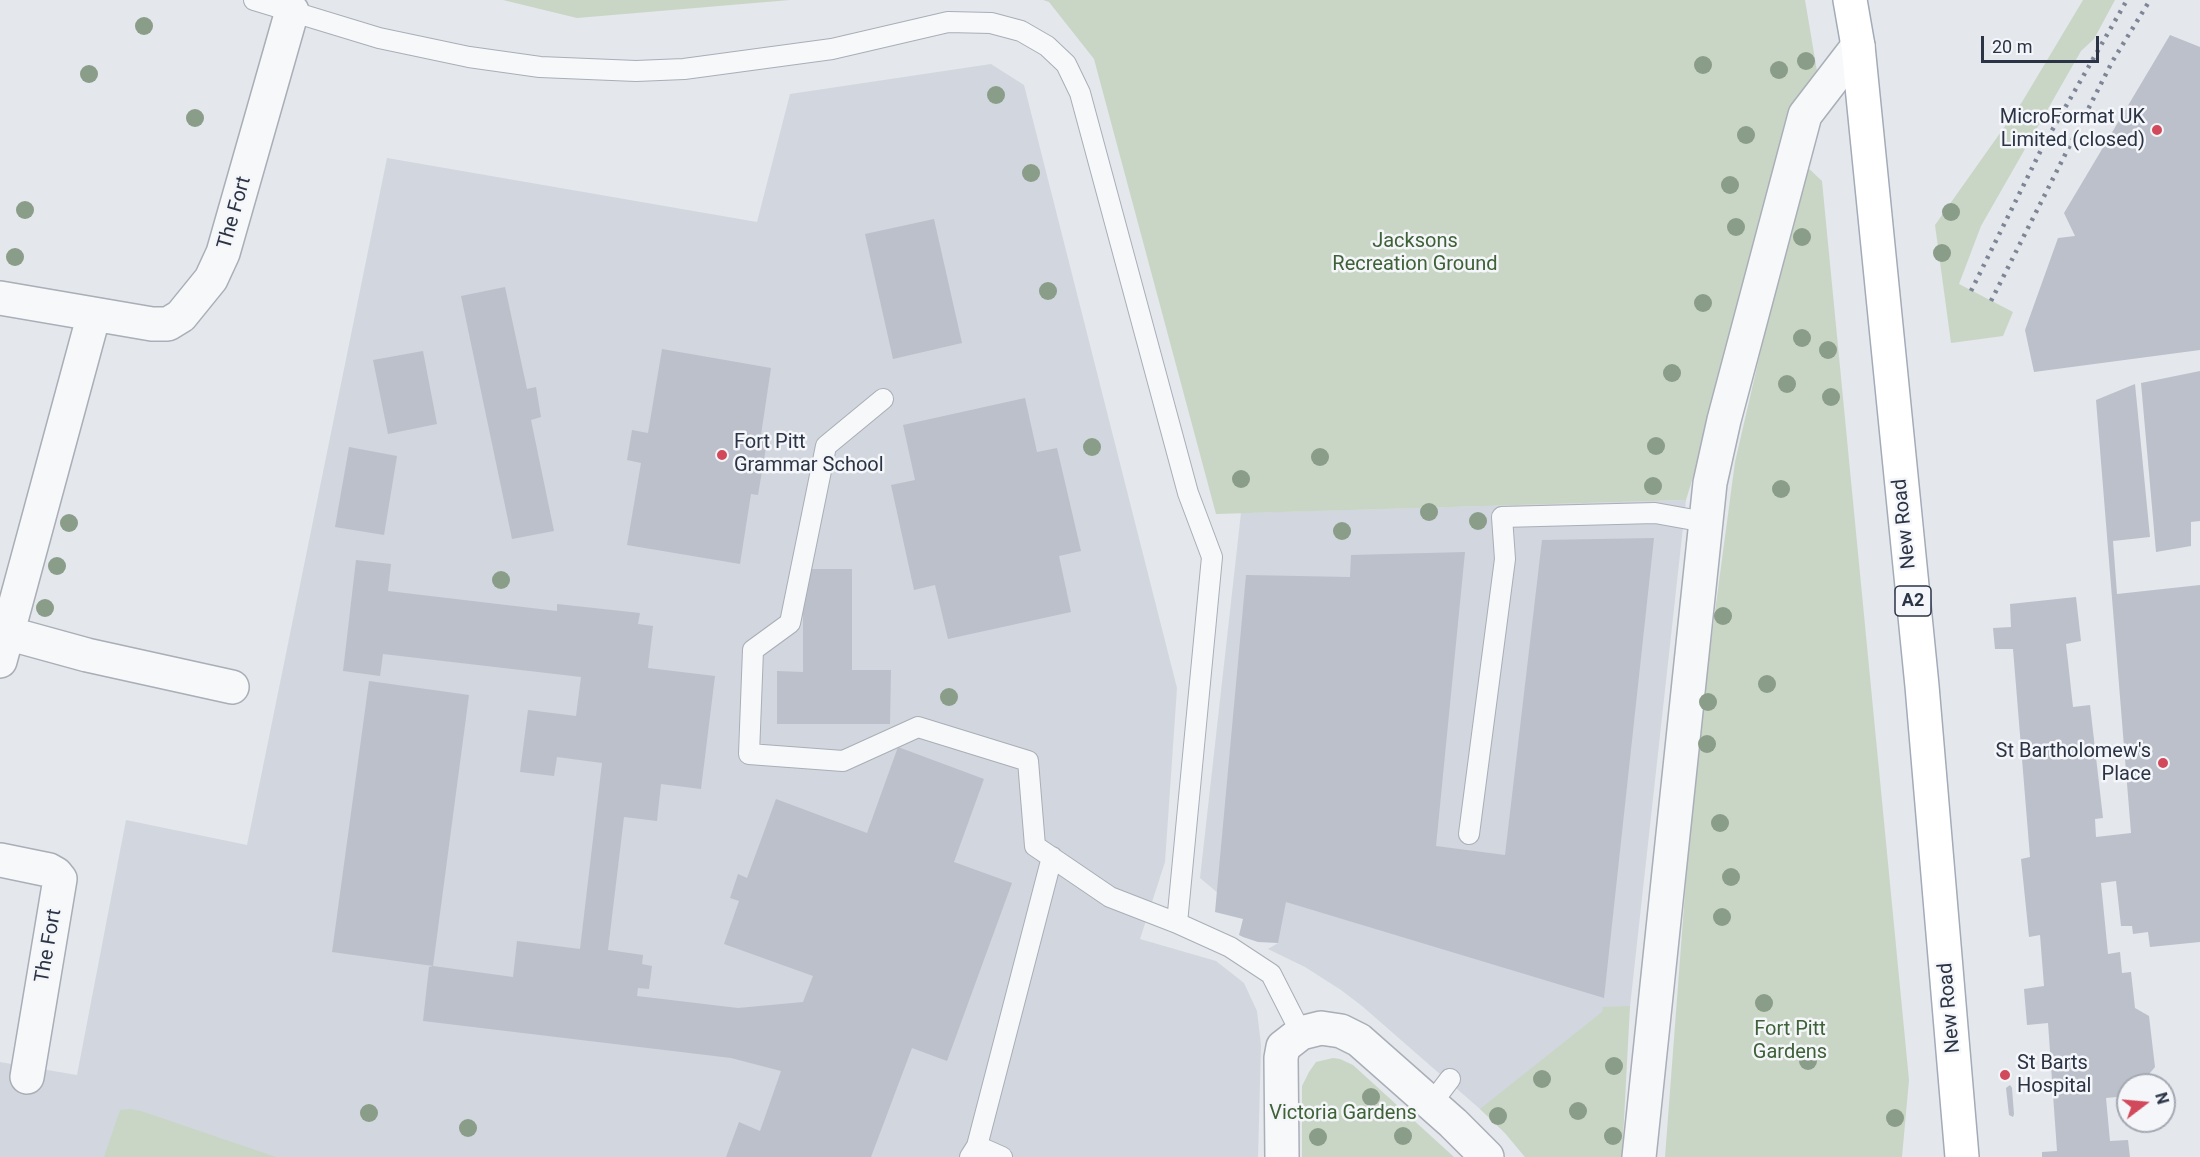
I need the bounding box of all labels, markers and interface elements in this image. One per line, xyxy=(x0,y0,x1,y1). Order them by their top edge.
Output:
scale bar xyxy=(1984,24,2102,62)
text: 20 m xyxy=(1992,36,2032,57)
place label: MicroFormat UK Limited (closed) xyxy=(2000,106,2145,153)
marker: MicroFormat UK Limited (closed) xyxy=(2150,123,2164,137)
street label: The Fort xyxy=(213,174,257,252)
park label: Jacksons Recreation Ground xyxy=(1332,230,1498,277)
place label: Fort Pitt Grammar School xyxy=(734,431,884,478)
marker: Fort Pitt Grammar School xyxy=(715,448,729,462)
street label: New Road xyxy=(1888,478,1922,570)
road number: A2 xyxy=(1895,586,1931,616)
place label: St Bartholomew's Place xyxy=(1996,740,2151,787)
marker: St Bartholomew's Place xyxy=(2156,756,2170,770)
street label: The Fort xyxy=(31,907,67,985)
street label: New Road xyxy=(1934,962,1966,1054)
park label: Fort Pitt Gardens xyxy=(1753,1018,1827,1065)
place label: St Barts Hospital xyxy=(2017,1052,2091,1099)
marker: St Barts Hospital xyxy=(1998,1068,2012,1082)
north arrow xyxy=(2116,1073,2176,1133)
text: N xyxy=(2151,1090,2173,1106)
park label: Victoria Gardens xyxy=(1269,1102,1417,1126)

